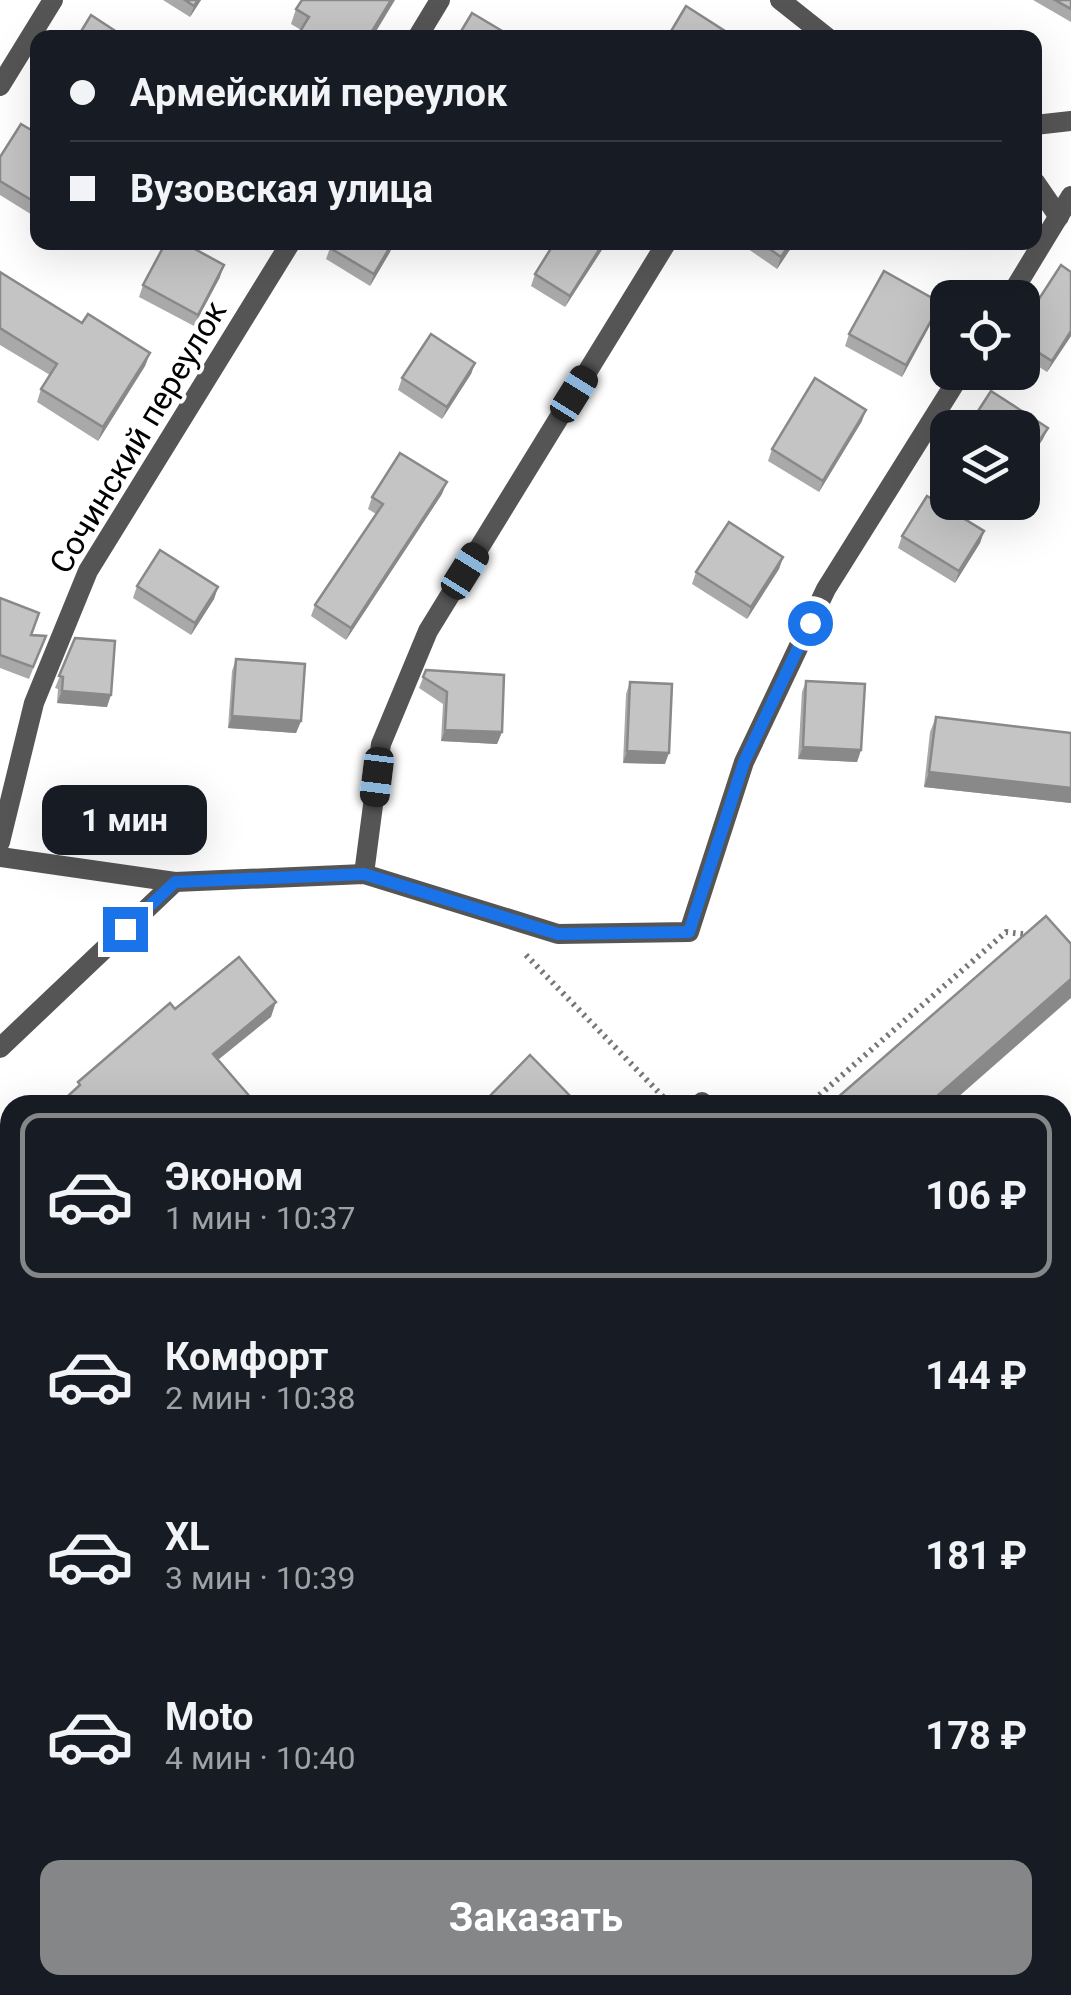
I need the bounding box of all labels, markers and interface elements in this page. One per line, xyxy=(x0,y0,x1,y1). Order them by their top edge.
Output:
text: Армейский переулок xyxy=(130,71,507,115)
text: Вузовская улица xyxy=(130,167,433,211)
map controls xyxy=(930,280,1040,520)
button: locate xyxy=(930,280,1040,390)
street label: Сочинский переулок xyxy=(42,294,234,580)
car xyxy=(545,361,603,427)
button: layers xyxy=(930,410,1040,520)
car xyxy=(436,538,494,604)
route start xyxy=(788,601,833,646)
car xyxy=(358,745,396,809)
callout: 1 мин xyxy=(42,784,208,854)
text: 1 мин xyxy=(81,801,168,839)
route end xyxy=(103,907,148,952)
icon: car xyxy=(45,1151,135,1241)
text: Эконом xyxy=(165,1155,303,1199)
text: 106 ₽ xyxy=(925,1174,1027,1218)
text: 1 мин · 10:37 xyxy=(165,1199,356,1237)
icon: car xyxy=(45,1331,135,1421)
text: Комфорт xyxy=(165,1335,328,1379)
text: 144 ₽ xyxy=(925,1354,1027,1398)
text: 2 мин · 10:38 xyxy=(165,1379,356,1417)
icon: car xyxy=(45,1511,135,1601)
text: XL xyxy=(165,1515,210,1559)
text: 181 ₽ xyxy=(925,1534,1027,1578)
text: 3 мин · 10:39 xyxy=(165,1559,356,1597)
icon: car xyxy=(45,1691,135,1781)
text: Moto xyxy=(165,1695,254,1739)
text: 178 ₽ xyxy=(925,1714,1027,1758)
text: 4 мин · 10:40 xyxy=(165,1739,356,1777)
button: Заказать xyxy=(40,1860,1032,1975)

